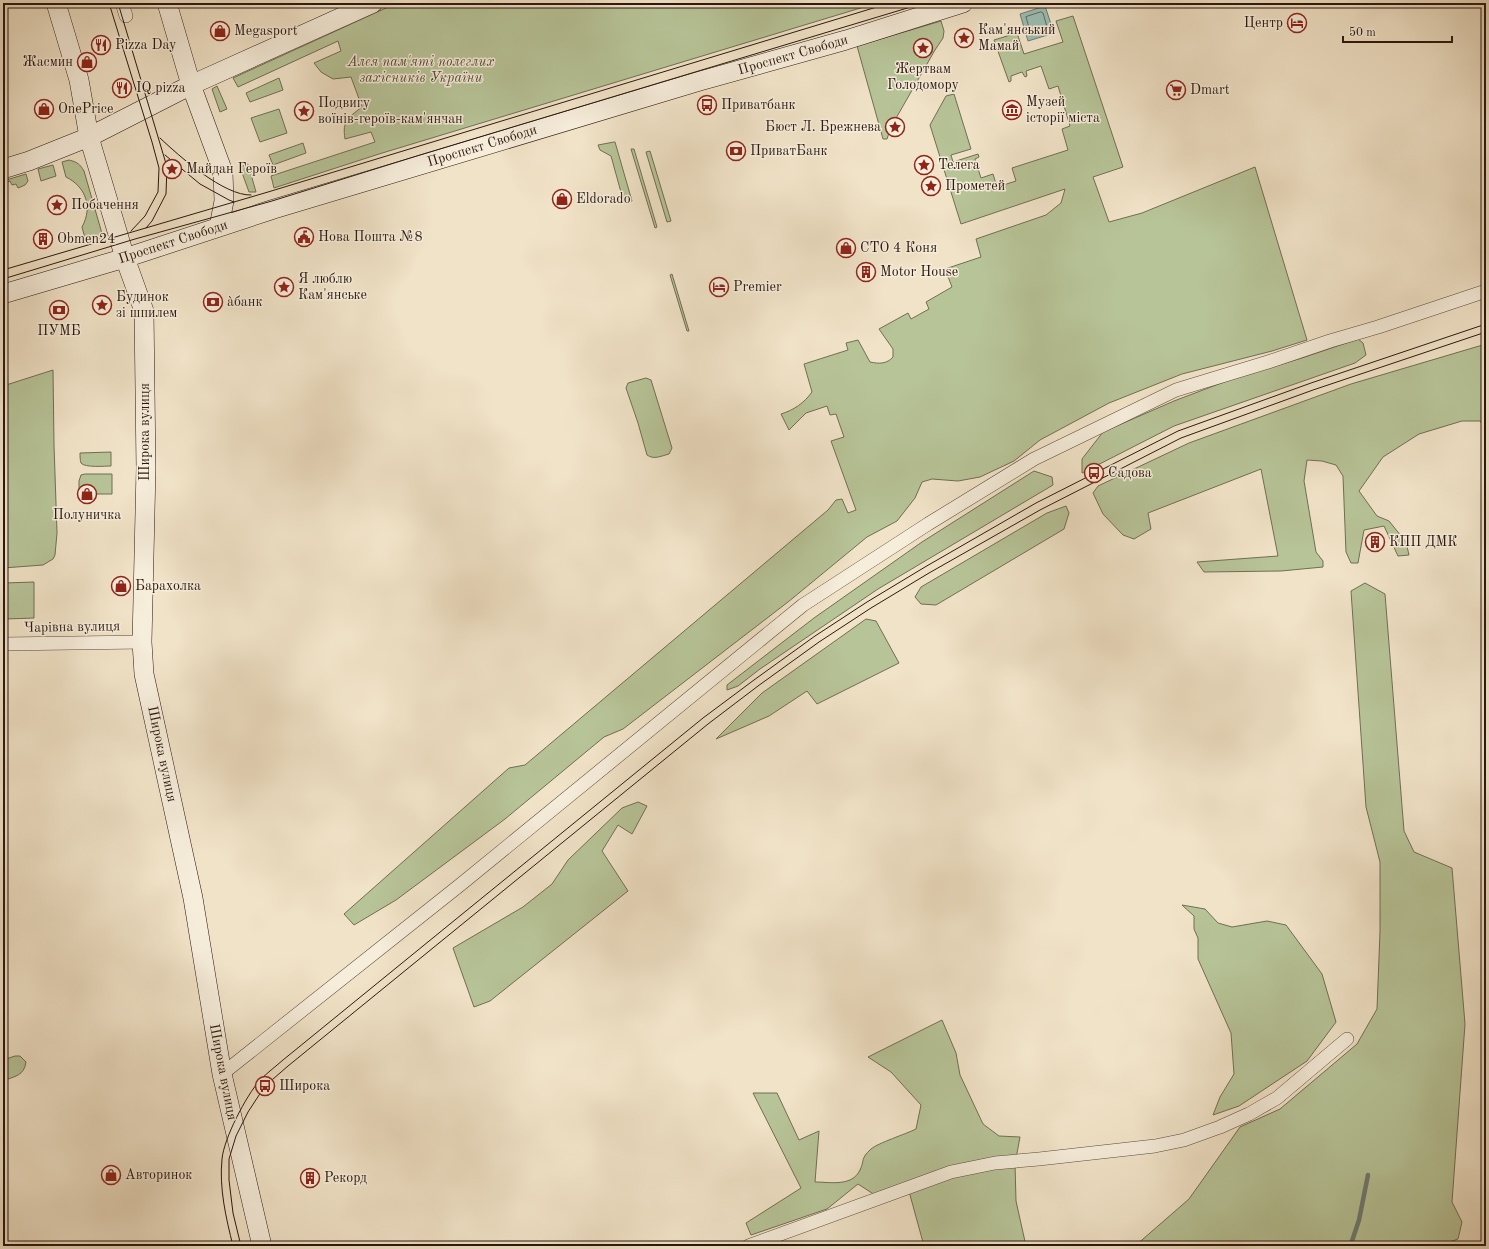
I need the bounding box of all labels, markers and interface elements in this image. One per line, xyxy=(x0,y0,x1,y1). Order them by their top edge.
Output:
hotel icon: Центр xyxy=(1286,12,1308,34)
place label: Центр xyxy=(1244,16,1283,30)
scale bar xyxy=(1343,18,1452,44)
shop icon: Megasport xyxy=(209,20,231,42)
place label: Кам'янський Мамай xyxy=(978,23,1055,53)
place label: Megasport xyxy=(234,24,298,38)
text: 50 m xyxy=(1349,26,1376,39)
place icon: Кам'янський Мамай xyxy=(953,27,975,49)
street label: Проспект Свободи xyxy=(736,33,850,77)
restaurant icon: Pizza Day xyxy=(90,34,112,56)
place icon: Жертвам Голодомору xyxy=(912,37,934,59)
place label: Pizza Day xyxy=(115,38,177,52)
shop icon: Жасмин xyxy=(76,51,98,73)
place label: Жасмин xyxy=(23,55,73,69)
park label: Алея пам'яті полеглих захісників України xyxy=(347,55,495,86)
place label: Жертвам Голодомору xyxy=(887,62,959,92)
restaurant icon: IQ pizza xyxy=(111,77,133,99)
supermarket icon: Dmart xyxy=(1165,79,1187,101)
place label: IQ pizza xyxy=(136,81,186,95)
place label: Dmart xyxy=(1190,83,1230,97)
bus stop icon: Приватбанк xyxy=(696,94,718,116)
place label: Музей історії міста xyxy=(1026,95,1100,125)
place label: Подвигу воїнів-героїв-кам'янчан xyxy=(318,96,463,126)
shop icon: OnePrice xyxy=(33,98,55,120)
place label: Приватбанк xyxy=(721,98,796,112)
museum icon: Музей історії міста xyxy=(1001,99,1023,121)
place icon: Подвигу воїнів-героїв-кам'янчан xyxy=(293,100,315,122)
place label: OnePrice xyxy=(58,102,113,116)
place icon: Бюст Л. Брежнева xyxy=(884,116,906,138)
place label: Бюст Л. Брежнева xyxy=(765,120,881,134)
street label: Проспект Свободи xyxy=(425,123,539,169)
bank icon: ПриватБанк xyxy=(725,140,747,162)
place label: ПриватБанк xyxy=(750,144,828,158)
place icon: Телега xyxy=(913,154,935,176)
place icon: Майдан Героїв xyxy=(161,158,183,180)
place label: Телега xyxy=(938,158,980,172)
place label: Майдан Героїв xyxy=(186,162,277,176)
place icon: Прометей xyxy=(920,175,942,197)
place label: Прометей xyxy=(945,179,1005,193)
shop icon: Eldorado xyxy=(551,188,573,210)
place label: Eldorado xyxy=(576,192,631,206)
place icon: Побачення xyxy=(46,194,68,216)
place label: Побачення xyxy=(71,198,139,212)
street label: Проспект Свободи xyxy=(117,218,229,266)
public building icon: Нова Пошта №8 xyxy=(293,226,315,248)
building icon: Obmen24 xyxy=(32,228,54,250)
place label: Нова Пошта №8 xyxy=(318,230,423,244)
place label: Obmen24 xyxy=(57,232,115,246)
shop icon: СТО 4 Коня xyxy=(835,237,857,259)
place label: СТО 4 Коня xyxy=(860,241,937,255)
building icon: Motor House xyxy=(855,261,877,283)
place label: Motor House xyxy=(880,265,958,279)
place label: Я люблю Кам'янське xyxy=(298,272,367,302)
place icon: Я люблю Кам'янське xyxy=(273,276,295,298)
hotel icon: Premier xyxy=(708,276,730,298)
place label: Premier xyxy=(733,280,782,294)
place label: Будинок зі шпилем xyxy=(116,290,177,320)
bank icon: а̀банк xyxy=(202,291,224,313)
place icon: Будинок зі шпилем xyxy=(91,294,113,316)
place label: а̀банк xyxy=(227,295,262,309)
bank icon: ПУМБ xyxy=(48,299,70,321)
place label: ПУМБ xyxy=(37,324,81,338)
street label: Широка вулиця xyxy=(138,383,152,481)
bus stop icon: Садова xyxy=(1083,462,1105,484)
place label: Садова xyxy=(1108,466,1152,480)
shop icon: Полуничка xyxy=(76,483,98,505)
place label: Полуничка xyxy=(53,508,121,522)
building icon: КПП ДМК xyxy=(1364,531,1386,553)
place label: КПП ДМК xyxy=(1389,535,1457,549)
shop icon: Барахолка xyxy=(110,575,132,597)
place label: Барахолка xyxy=(135,579,201,593)
street label: Чарівна вулиця xyxy=(24,619,120,635)
street label: Широка вулиця xyxy=(145,705,179,803)
street label: Широка вулиця xyxy=(207,1023,239,1121)
bus stop icon: Широка xyxy=(254,1075,276,1097)
place label: Широка xyxy=(279,1079,330,1093)
shop icon: Авторинок xyxy=(100,1164,122,1186)
building icon: Рекорд xyxy=(299,1167,321,1189)
place label: Авторинок xyxy=(125,1168,192,1182)
place label: Рекорд xyxy=(324,1171,367,1185)

